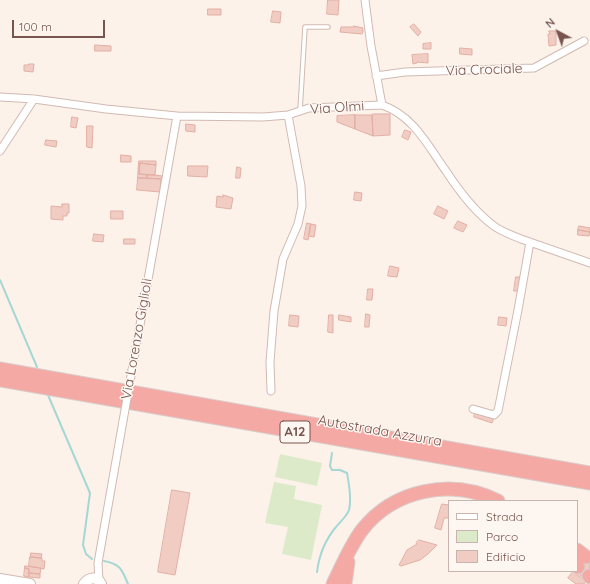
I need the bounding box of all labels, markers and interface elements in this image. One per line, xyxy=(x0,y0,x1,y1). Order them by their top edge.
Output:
scale bar xyxy=(14,12,107,38)
north arrow xyxy=(538,12,578,52)
text: N xyxy=(542,15,558,31)
text: 100 m xyxy=(19,19,52,34)
street label: Via Crociale xyxy=(445,60,523,80)
street label: Via Olmi xyxy=(309,98,365,118)
street label: Via Lorenzo Giglioli xyxy=(118,277,156,401)
street label: Autostrada Azzurra xyxy=(317,412,443,450)
road number: A12 xyxy=(280,421,310,443)
legend xyxy=(448,500,578,572)
text: Strada xyxy=(486,509,523,524)
text: Parco xyxy=(486,529,518,544)
text: Edificio xyxy=(486,549,526,564)

